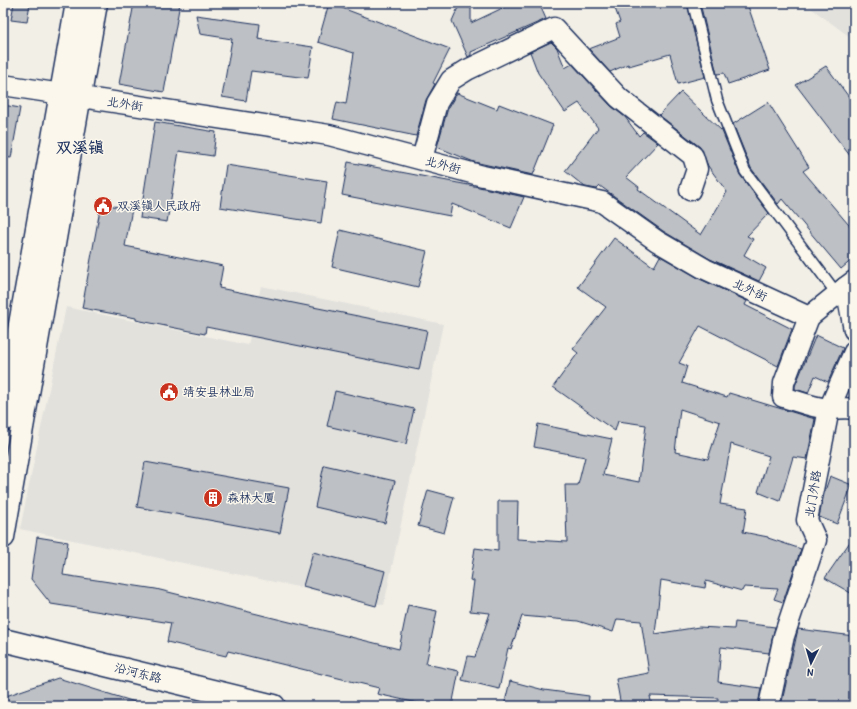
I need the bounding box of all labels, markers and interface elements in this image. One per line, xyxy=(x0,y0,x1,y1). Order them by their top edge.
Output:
street label: 北外街 xyxy=(106,92,144,115)
district label: 双溪镇 xyxy=(56,136,104,158)
street label: 北外街 xyxy=(424,152,463,177)
public building icon: 双溪镇人民政府 xyxy=(92,195,114,217)
place label: 双溪镇人民政府 xyxy=(117,197,201,214)
street label: 北外街 xyxy=(730,274,770,305)
public building icon: 靖安县林业局 xyxy=(158,381,180,403)
place label: 靖安县林业局 xyxy=(183,383,255,400)
street label: 北门外路 xyxy=(800,469,825,519)
building icon: 森林大厦 xyxy=(202,487,224,509)
place label: 森林大厦 xyxy=(227,489,275,506)
north arrow xyxy=(791,643,831,683)
street label: 沿河东路 xyxy=(113,658,163,687)
text: N xyxy=(806,666,814,680)

